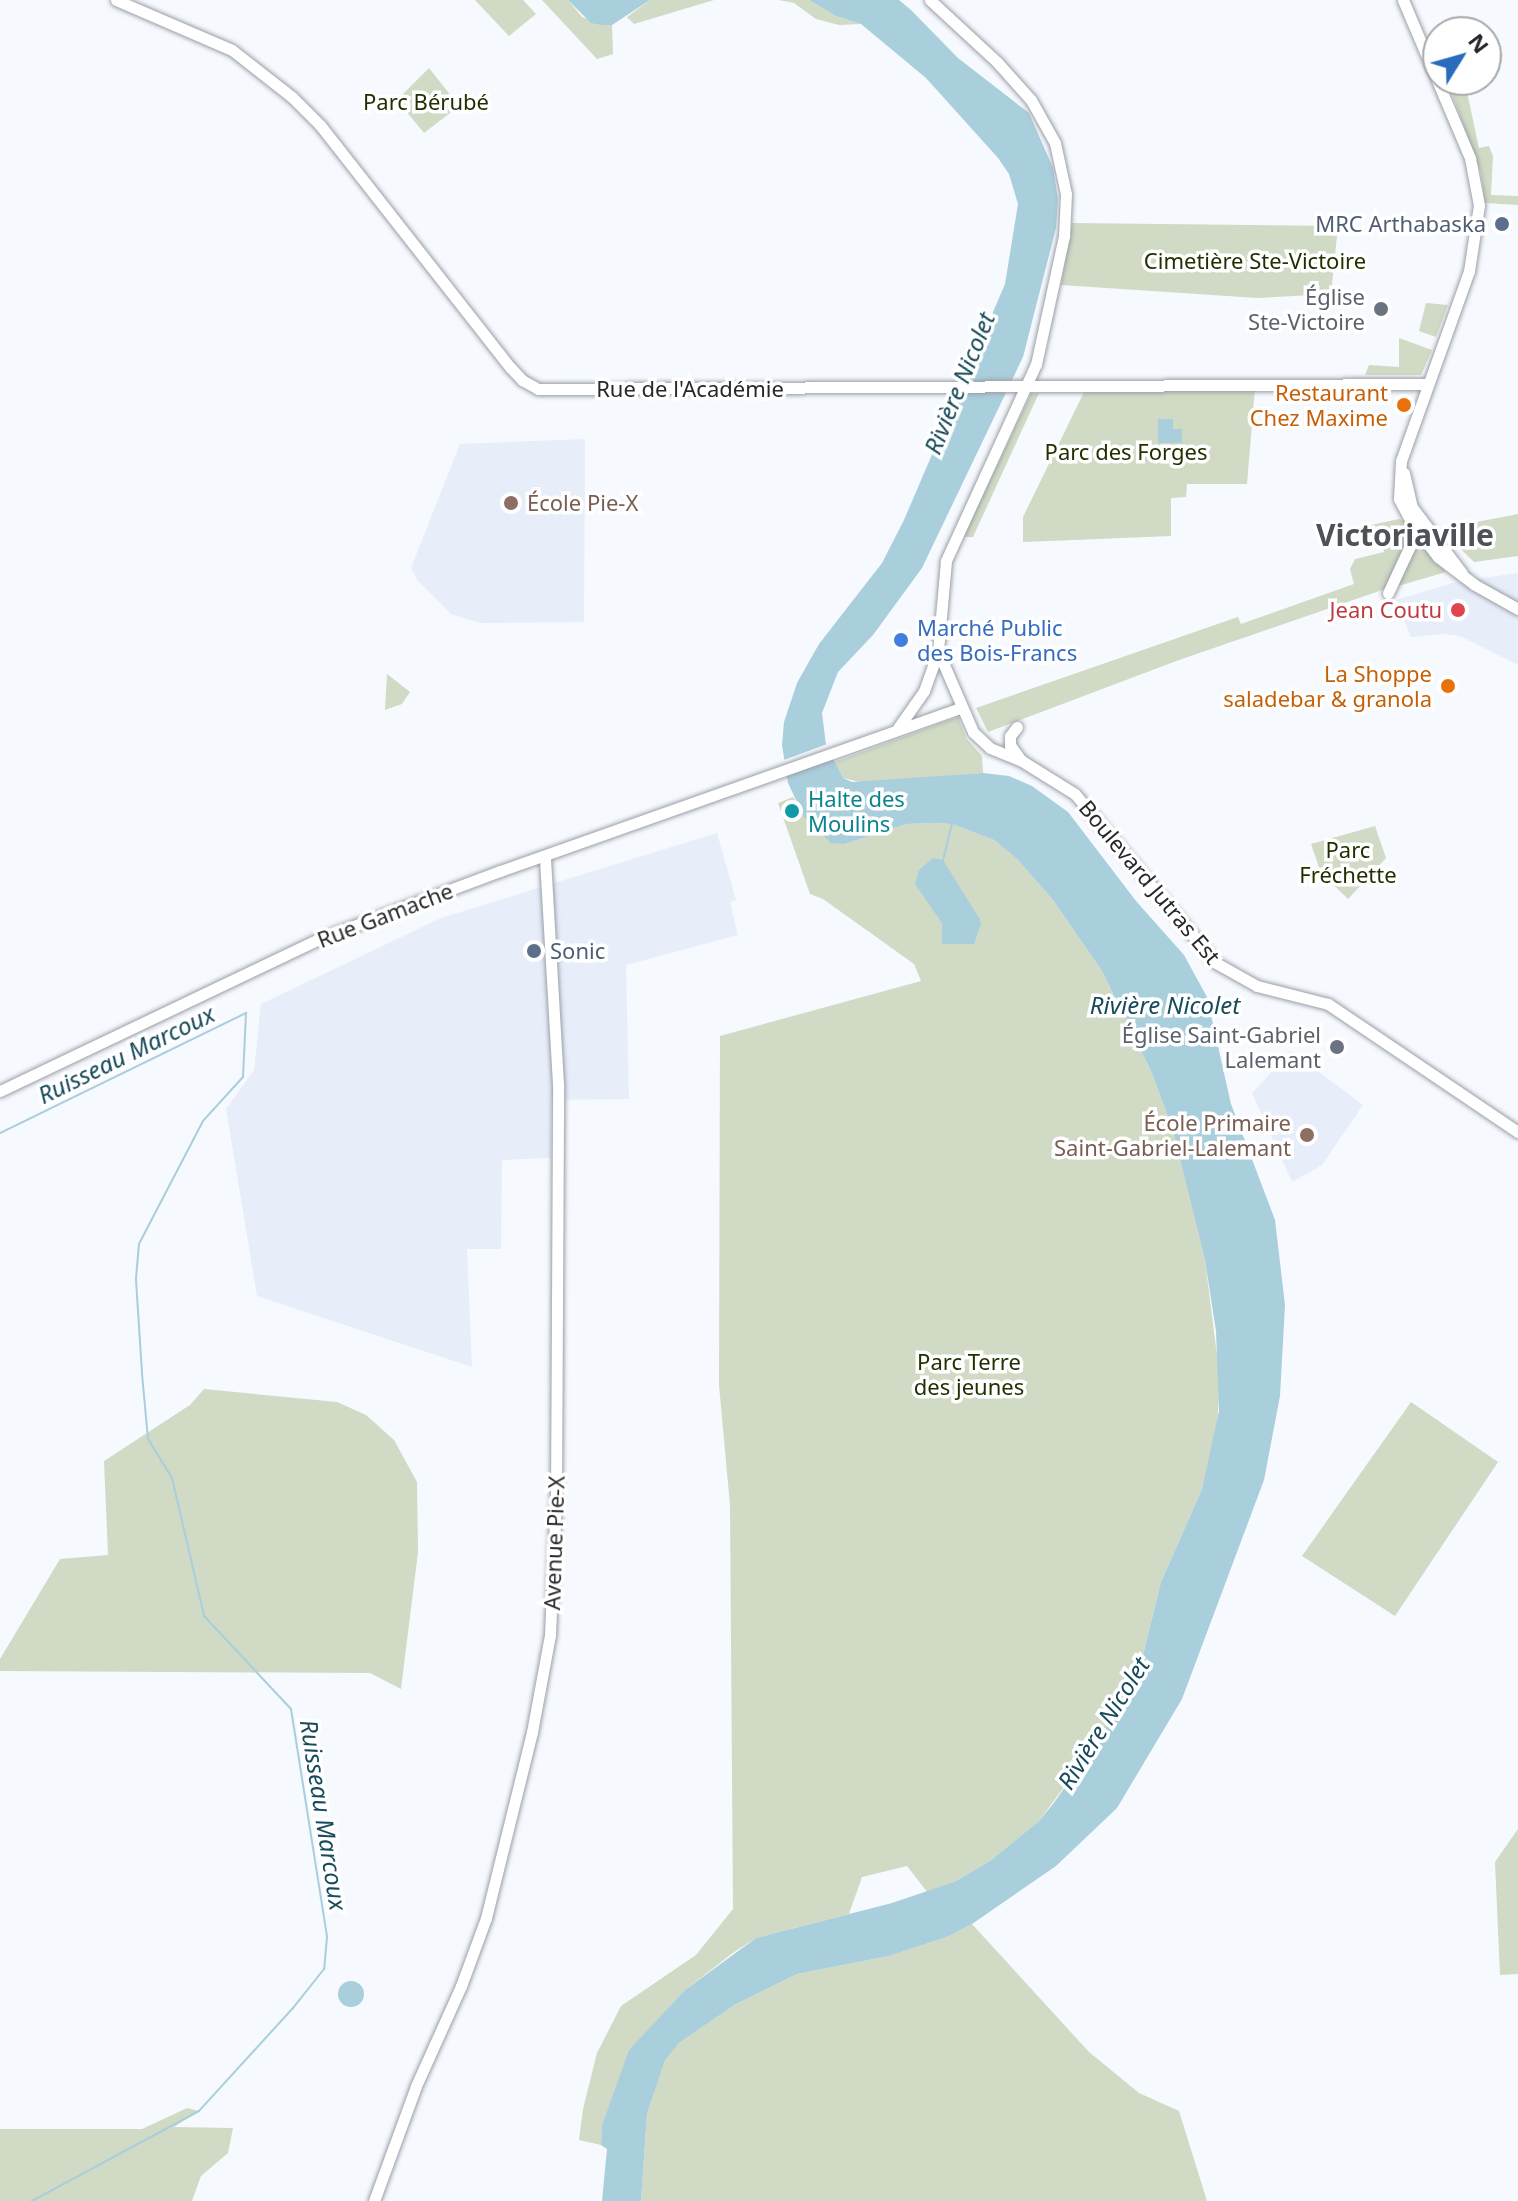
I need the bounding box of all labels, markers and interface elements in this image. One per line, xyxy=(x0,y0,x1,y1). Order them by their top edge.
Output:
north arrow xyxy=(1422,16,1502,96)
text: N xyxy=(1462,27,1497,59)
park label: Parc Bérubé xyxy=(363,89,489,115)
place label: MRC Arthabaska xyxy=(1315,211,1486,237)
marker: MRC Arthabaska xyxy=(1493,215,1511,233)
park label: Cimetière Ste-Victoire xyxy=(1144,248,1366,274)
place label: Église Ste-Victoire xyxy=(1248,283,1365,334)
marker: Église Ste-Victoire xyxy=(1372,300,1390,318)
water label: Rivière Nicolet xyxy=(917,308,1001,458)
street label: Rue de l'Académie xyxy=(596,376,784,402)
place label: Restaurant Chez Maxime xyxy=(1250,379,1388,430)
marker: Restaurant Chez Maxime xyxy=(1395,396,1413,414)
park label: Parc des Forges xyxy=(1045,439,1207,465)
place label: École Pie-X xyxy=(527,490,638,516)
marker: École Pie-X xyxy=(502,494,520,512)
district label: Victoriaville xyxy=(1316,517,1494,553)
place label: Jean Coutu xyxy=(1330,597,1442,623)
marker: Jean Coutu xyxy=(1449,601,1467,619)
place label: Marché Public des Bois-Francs xyxy=(917,614,1077,666)
marker: Marché Public des Bois-Francs xyxy=(892,631,910,649)
place label: La Shoppe saladebar & granola xyxy=(1223,660,1432,712)
marker: La Shoppe saladebar & granola xyxy=(1439,677,1457,695)
place label: Halte des Moulins xyxy=(808,785,905,836)
street label: Boulevard Jutras Est xyxy=(1074,795,1226,969)
marker: Halte des Moulins xyxy=(783,802,801,820)
park label: Parc Fréchette xyxy=(1299,836,1397,888)
street label: Rue Gamache xyxy=(313,877,457,953)
place label: Sonic xyxy=(550,938,605,964)
marker: Sonic xyxy=(525,942,543,960)
water label: Rivière Nicolet xyxy=(1090,991,1240,1019)
water label: Ruisseau Marcoux xyxy=(33,999,219,1109)
place label: Église Saint-Gabriel Lalemant xyxy=(1122,1021,1321,1072)
marker: Église Saint-Gabriel Lalemant xyxy=(1328,1038,1346,1056)
place label: École Primaire Saint-Gabriel-Lalemant xyxy=(1054,1109,1291,1160)
marker: École Primaire Saint-Gabriel-Lalemant xyxy=(1298,1126,1316,1144)
park label: Parc Terre des jeunes xyxy=(914,1348,1024,1400)
street label: Avenue Pie-X xyxy=(538,1475,570,1611)
water label: Rivière Nicolet xyxy=(1051,1652,1155,1794)
water label: Ruisseau Marcoux xyxy=(295,1717,353,1913)

